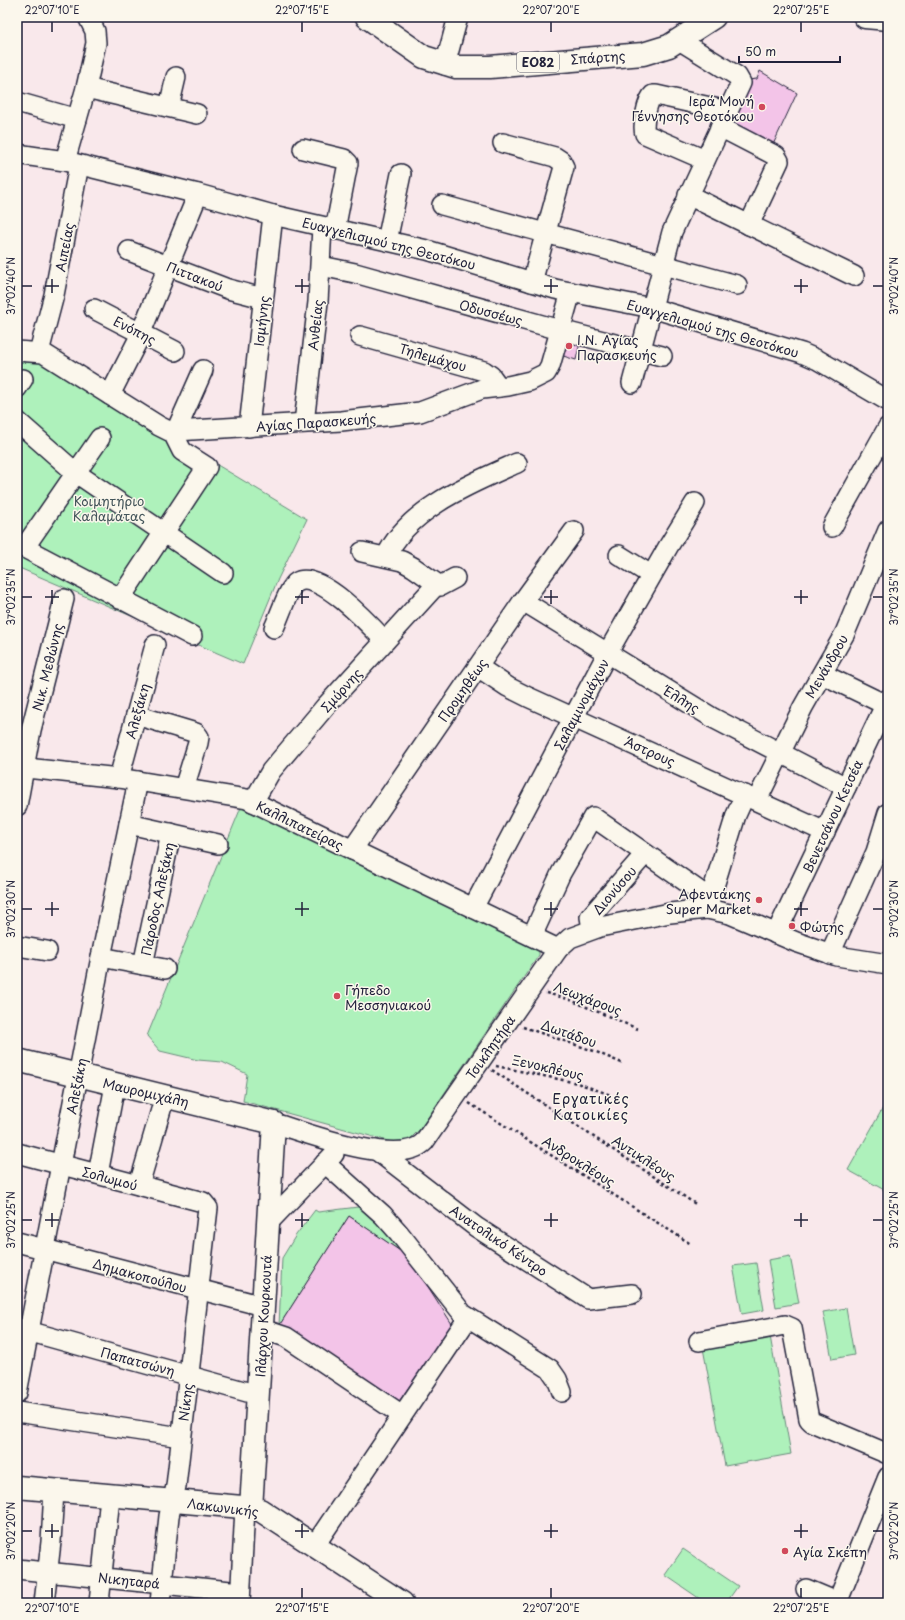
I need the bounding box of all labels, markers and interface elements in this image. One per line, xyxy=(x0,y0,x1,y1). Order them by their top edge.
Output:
text: 22°07'10"E xyxy=(25,2,79,17)
text: 22°07'15"E xyxy=(275,2,329,17)
text: 22°07'20"E xyxy=(522,2,580,17)
text: 22°07'25"E xyxy=(773,2,829,17)
scale bar xyxy=(739,38,840,64)
text: 50 m xyxy=(745,42,776,60)
street label: Σπάρτης xyxy=(570,46,626,68)
road number: ΕΟ82 xyxy=(517,52,559,72)
place label: Ιερά Μονή Γέννησης Θεοτόκου xyxy=(631,91,754,125)
marker: Ιερά Μονή Γέννησης Θεοτόκου xyxy=(757,102,767,112)
street label: Ευαγγελισμού της Θεοτόκου xyxy=(300,212,478,274)
street label: Αιπείας xyxy=(50,221,78,273)
text: 37°02'40"N xyxy=(3,257,18,315)
street label: Πιττακού xyxy=(164,257,226,295)
text: 37°02'40"N xyxy=(886,257,901,315)
street label: Οδυσσέως xyxy=(457,294,525,330)
street label: Ευαγγελισμού της Θεοτόκου xyxy=(625,294,801,362)
street label: Ισμήνης xyxy=(249,295,273,347)
street label: Ανθείας xyxy=(303,298,327,352)
street label: Ενόπης xyxy=(111,311,160,349)
place label: Ι.Ν. Αγίας Παρασκευής xyxy=(577,330,657,364)
street label: Τηλεμάχου xyxy=(397,338,469,376)
marker: Ι.Ν. Αγίας Παρασκευής xyxy=(564,341,574,351)
street label: Αγίας Παρασκευής xyxy=(255,408,377,436)
park label: Κοιμητήριο Καλαμάτας xyxy=(73,491,145,525)
text: 37°02'35"N xyxy=(3,568,18,626)
text: 37°02'35"N xyxy=(886,568,901,626)
street label: Νικ. Μεθώνης xyxy=(27,621,67,713)
street label: Μενάνδρου xyxy=(800,631,852,701)
street label: Προμηθέως xyxy=(433,654,491,726)
street label: Σαλαμινομάχων xyxy=(549,655,613,753)
street label: Σμύρνης xyxy=(316,664,366,716)
street label: Έλλης xyxy=(659,680,704,717)
street label: Αλεξάκη xyxy=(120,681,154,741)
street label: Άστρους xyxy=(622,731,679,771)
street label: Βενετσάνου Κετσέα xyxy=(797,756,867,876)
street label: Καλλιπατείρας xyxy=(253,796,347,854)
street label: Πάροδος Αλεξάκη xyxy=(136,841,178,957)
street label: Διονύσου xyxy=(588,862,640,918)
text: 37°02'30"N xyxy=(3,880,18,938)
text: 37°02'30"N xyxy=(886,880,901,938)
place label: Αφεντάκης Super Market xyxy=(666,884,751,918)
marker: Αφεντάκης Super Market xyxy=(754,895,764,905)
place label: Φώτης xyxy=(800,917,844,936)
marker: Φώτης xyxy=(787,921,797,931)
street label: Λεωχάρους xyxy=(551,976,625,1020)
place label: Γήπεδο Μεσσηνιακού xyxy=(345,980,431,1014)
marker: Γήπεδο Μεσσηνιακού xyxy=(332,991,342,1001)
street label: Τσικλητήρα xyxy=(461,1011,519,1083)
street label: Δωτάδου xyxy=(539,1015,599,1051)
street label: Ξενοκλέους xyxy=(510,1050,586,1085)
street label: Αλεξάκη xyxy=(61,1056,91,1116)
street label: Μαυρομιχάλη xyxy=(101,1073,191,1111)
district label: Εργατικές Κατοικίες xyxy=(552,1088,630,1125)
street label: Αντικλέους xyxy=(609,1130,680,1186)
street label: Ανδροκλέους xyxy=(539,1131,619,1191)
street label: Σολωμού xyxy=(80,1161,140,1195)
text: 37°02'25"N xyxy=(3,1191,18,1249)
text: 37°02'25"N xyxy=(886,1191,901,1249)
street label: Ανατολικό Κέντρο xyxy=(446,1200,552,1280)
street label: Δημακοπούλου xyxy=(91,1253,189,1297)
street label: Ιλάρχου Κουρκουτά xyxy=(250,1254,276,1378)
street label: Παπατσώνη xyxy=(99,1342,177,1380)
street label: Νίκης xyxy=(173,1382,197,1422)
street label: Λακωνικής xyxy=(186,1493,260,1521)
text: 37°02'20"N xyxy=(3,1502,18,1560)
text: 37°02'20"N xyxy=(886,1502,901,1560)
place label: Αγία Σκέπη xyxy=(793,1542,867,1561)
marker: Αγία Σκέπη xyxy=(780,1546,790,1556)
street label: Νικηταρά xyxy=(97,1567,162,1593)
text: 22°07'10"E xyxy=(25,1600,79,1615)
text: 22°07'15"E xyxy=(275,1600,329,1615)
text: 22°07'20"E xyxy=(522,1600,580,1615)
text: 22°07'25"E xyxy=(773,1600,829,1615)

